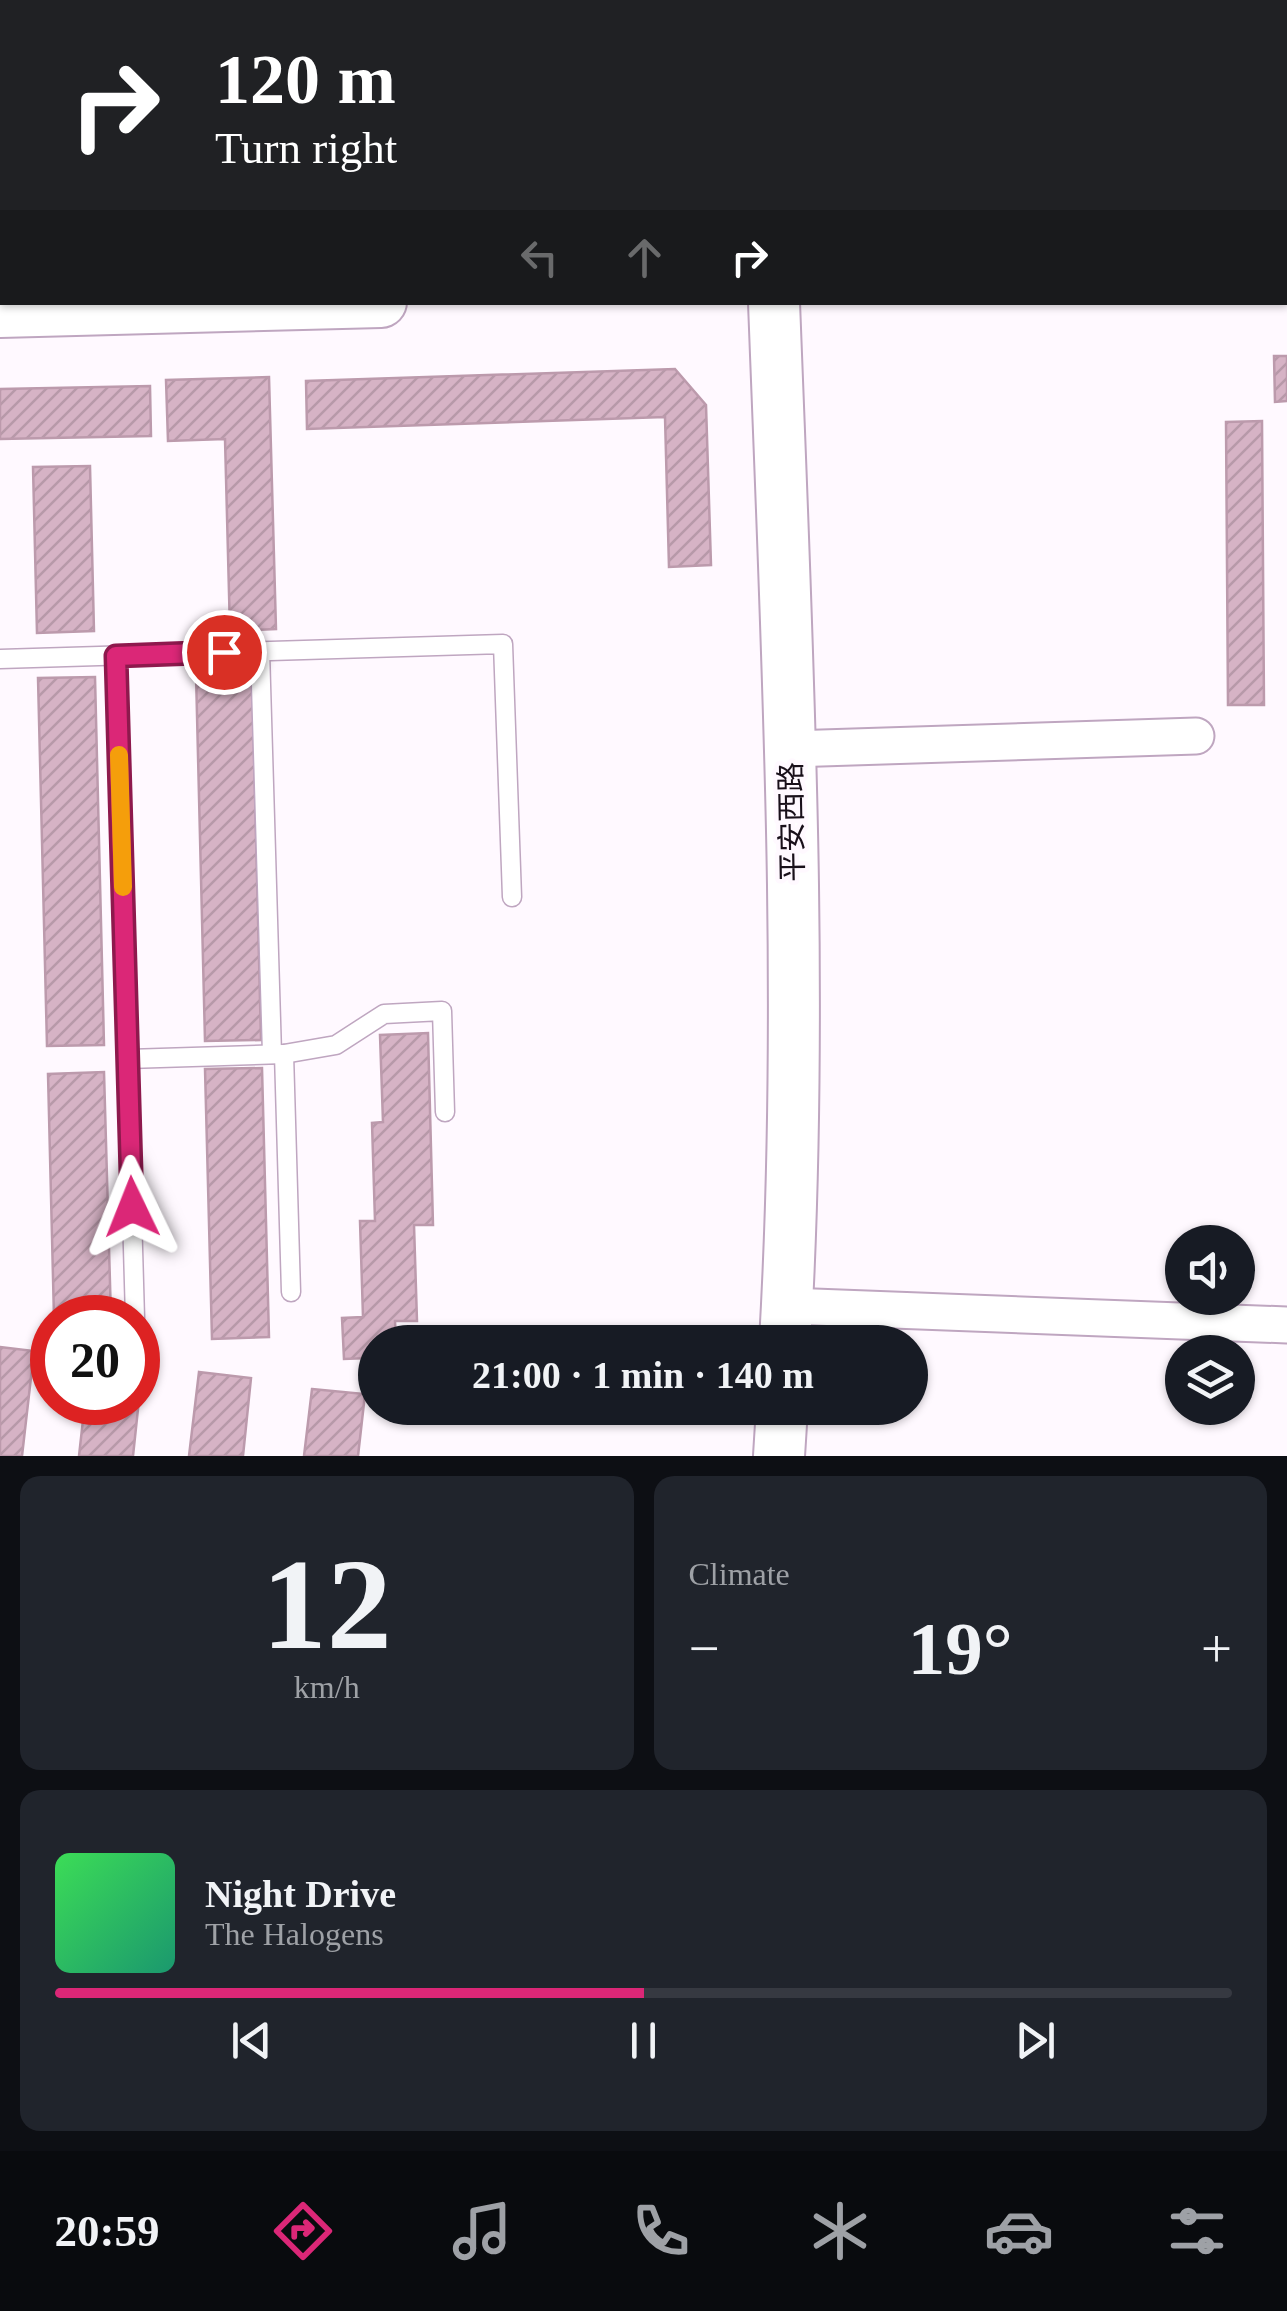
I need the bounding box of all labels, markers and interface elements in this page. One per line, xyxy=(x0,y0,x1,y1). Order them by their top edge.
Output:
icon: right xyxy=(50,40,180,170)
text: 120 m xyxy=(215,41,396,118)
text: Turn right xyxy=(215,123,397,173)
icon: left xyxy=(512,230,567,285)
icon: ahead xyxy=(617,230,672,285)
icon: right xyxy=(722,230,777,285)
pin xyxy=(182,610,267,695)
icon: arrive xyxy=(197,625,252,680)
street label: 平安西路 xyxy=(774,762,809,882)
position arrow xyxy=(80,1155,184,1259)
map controls xyxy=(1165,1225,1255,1425)
button: sound xyxy=(1165,1225,1255,1315)
speed limit sign: 20 xyxy=(30,1295,160,1425)
button: layers xyxy=(1165,1335,1255,1425)
text: 21:00 · 1 min · 140 m xyxy=(472,1354,814,1396)
text: 12 xyxy=(262,1532,392,1676)
text: Climate xyxy=(689,1556,790,1592)
text: 19° xyxy=(908,1607,1013,1690)
text: − xyxy=(689,1618,720,1679)
text: + xyxy=(1201,1618,1232,1679)
text: km/h xyxy=(294,1669,360,1705)
text: Night Drive xyxy=(205,1873,396,1915)
text: The Halogens xyxy=(205,1916,384,1952)
icon: previous xyxy=(224,2013,279,2068)
icon: pause xyxy=(616,2013,671,2068)
icon: next xyxy=(1008,2013,1063,2068)
icon: directions xyxy=(268,2196,338,2266)
icon: music xyxy=(447,2196,517,2266)
icon: phone xyxy=(626,2196,696,2266)
icon: climate xyxy=(805,2196,875,2266)
icon: car xyxy=(984,2196,1054,2266)
icon: filters xyxy=(1162,2196,1232,2266)
text: 20:59 xyxy=(54,2206,159,2256)

